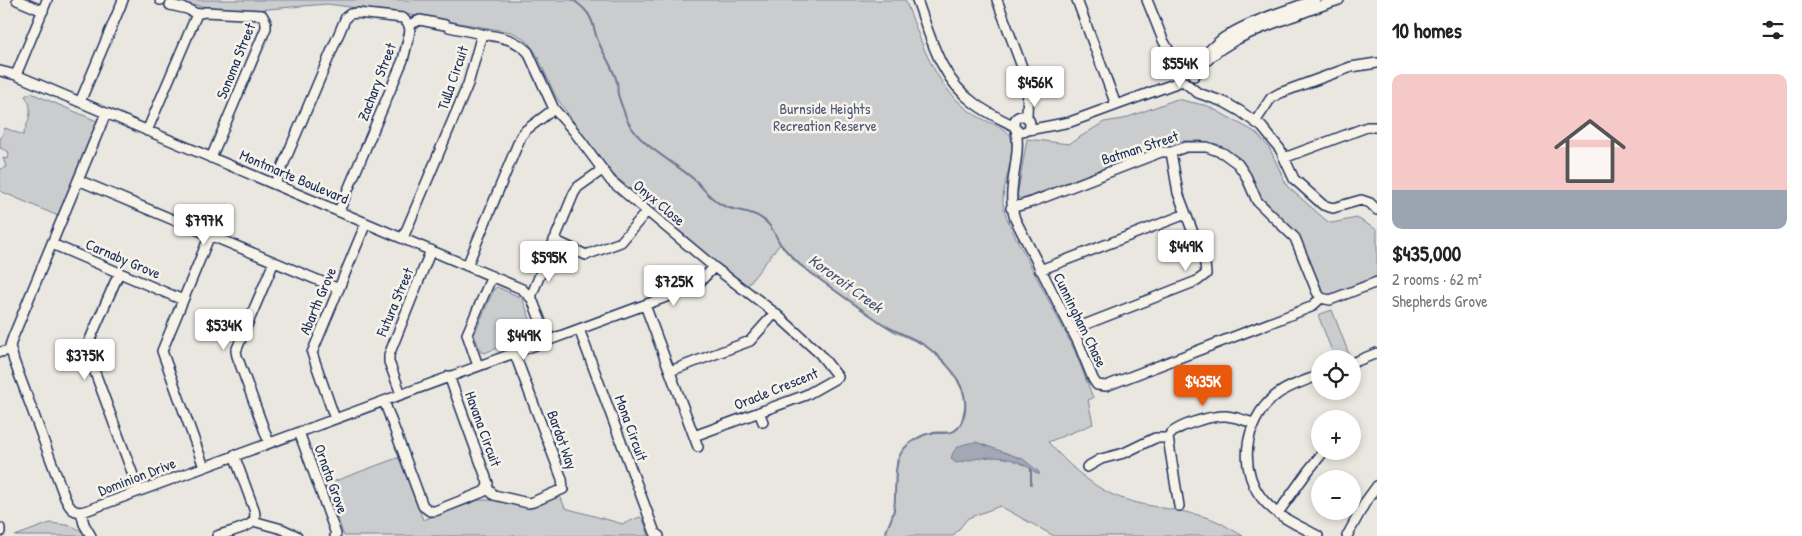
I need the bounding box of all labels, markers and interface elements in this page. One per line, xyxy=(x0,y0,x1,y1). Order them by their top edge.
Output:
text: 10 homes xyxy=(1392,16,1462,45)
icon: filters xyxy=(1759,16,1787,44)
street label: Sonoma Street xyxy=(211,19,261,102)
street label: Zachary Street xyxy=(352,39,401,124)
street label: Tulla Circuit xyxy=(432,42,474,113)
pin: $554K xyxy=(1145,46,1215,89)
text: $554K xyxy=(1162,52,1198,74)
pin: $456K xyxy=(1000,66,1070,108)
text: $456K xyxy=(1017,71,1053,93)
park label: Burnside Heights Recreation Reserve xyxy=(773,98,877,136)
icon: home xyxy=(1545,106,1635,196)
street label: Batman Street xyxy=(1099,125,1182,170)
street label: Montmarte Boulevard xyxy=(236,144,352,209)
street label: Onyx Close xyxy=(629,175,690,230)
pin: $797K xyxy=(169,204,239,246)
text: $797K xyxy=(185,209,223,231)
pin: $449K xyxy=(1151,230,1221,272)
street label: Carnaby Grove xyxy=(82,233,164,284)
text: $449K xyxy=(1169,235,1203,257)
text: $435,000 xyxy=(1392,239,1461,268)
pin: $595K xyxy=(514,240,584,283)
text: $595K xyxy=(531,246,567,268)
water label: Kororoit Creek xyxy=(804,249,889,318)
street label: Futura Street xyxy=(370,263,419,340)
street label: Abarth Grove xyxy=(294,264,341,338)
pin: $725K xyxy=(639,264,709,307)
text: 2 rooms · 62 m² xyxy=(1392,268,1482,290)
street label: Cunningham Chase xyxy=(1049,269,1112,371)
text: $725K xyxy=(655,270,693,292)
text: Shepherds Grove xyxy=(1392,290,1488,312)
pin: $534K xyxy=(189,308,259,351)
text: $534K xyxy=(206,314,242,336)
pin: $449K xyxy=(489,318,559,361)
text: $449K xyxy=(507,324,541,346)
pin: $375K xyxy=(50,338,120,381)
text: $375K xyxy=(66,344,104,366)
map controls xyxy=(1311,350,1361,520)
button: locate xyxy=(1311,350,1361,400)
street label: Oracle Crescent xyxy=(731,362,822,415)
pin: $435K xyxy=(1168,364,1238,407)
text: $435K xyxy=(1185,370,1221,392)
street label: Havana Circuit xyxy=(460,388,507,470)
street label: Mona Circuit xyxy=(610,392,653,465)
street label: Bardot Way xyxy=(542,407,583,472)
button: + xyxy=(1311,410,1361,460)
street label: Ornata Grove xyxy=(309,441,354,516)
street label: Dominion Drive xyxy=(95,452,179,501)
button: − xyxy=(1311,470,1361,520)

